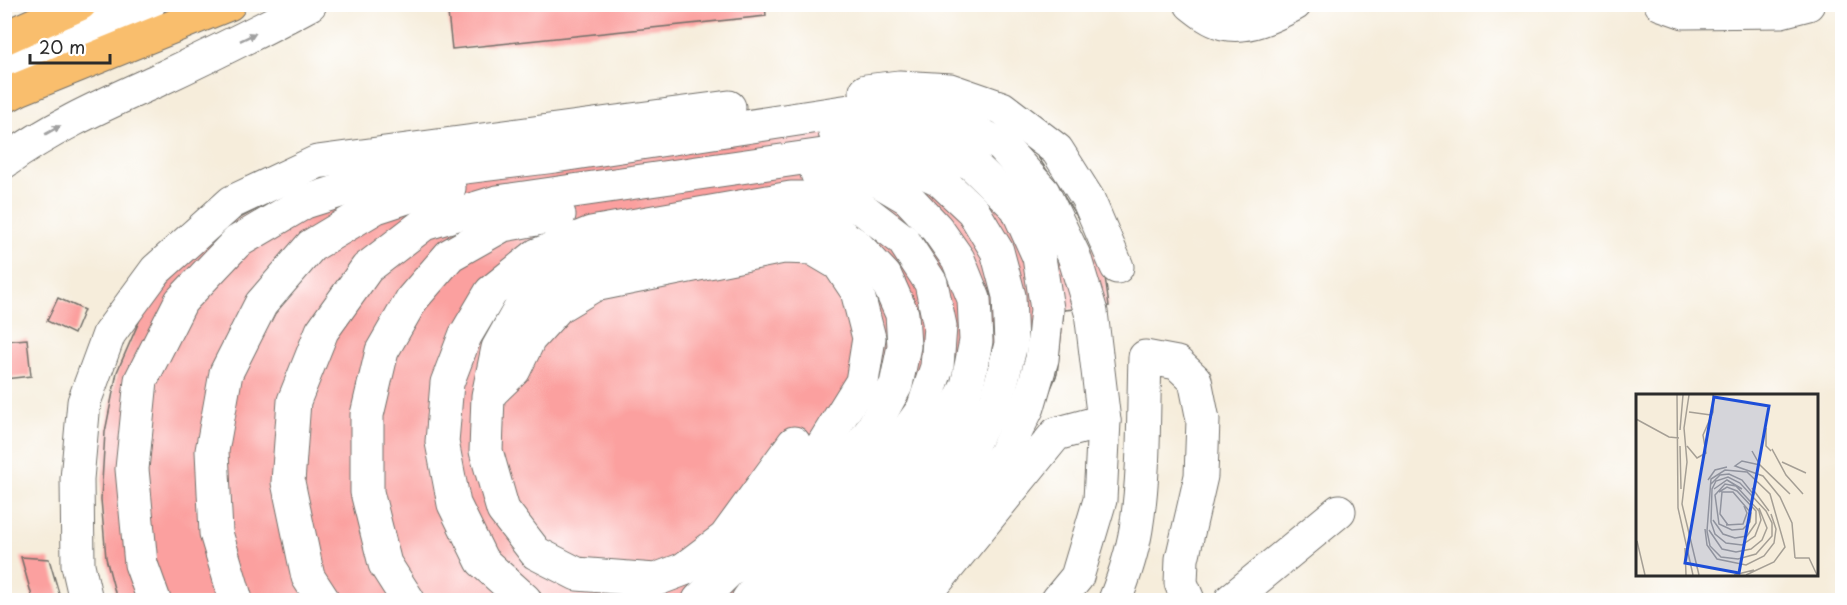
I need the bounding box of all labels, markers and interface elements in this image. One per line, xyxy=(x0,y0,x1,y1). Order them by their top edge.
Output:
scale bar xyxy=(30,27,110,65)
one-way arrow xyxy=(240,32,257,41)
text: 20 m xyxy=(39,33,85,60)
one-way arrow xyxy=(45,124,61,135)
inset map xyxy=(1636,394,1817,575)

